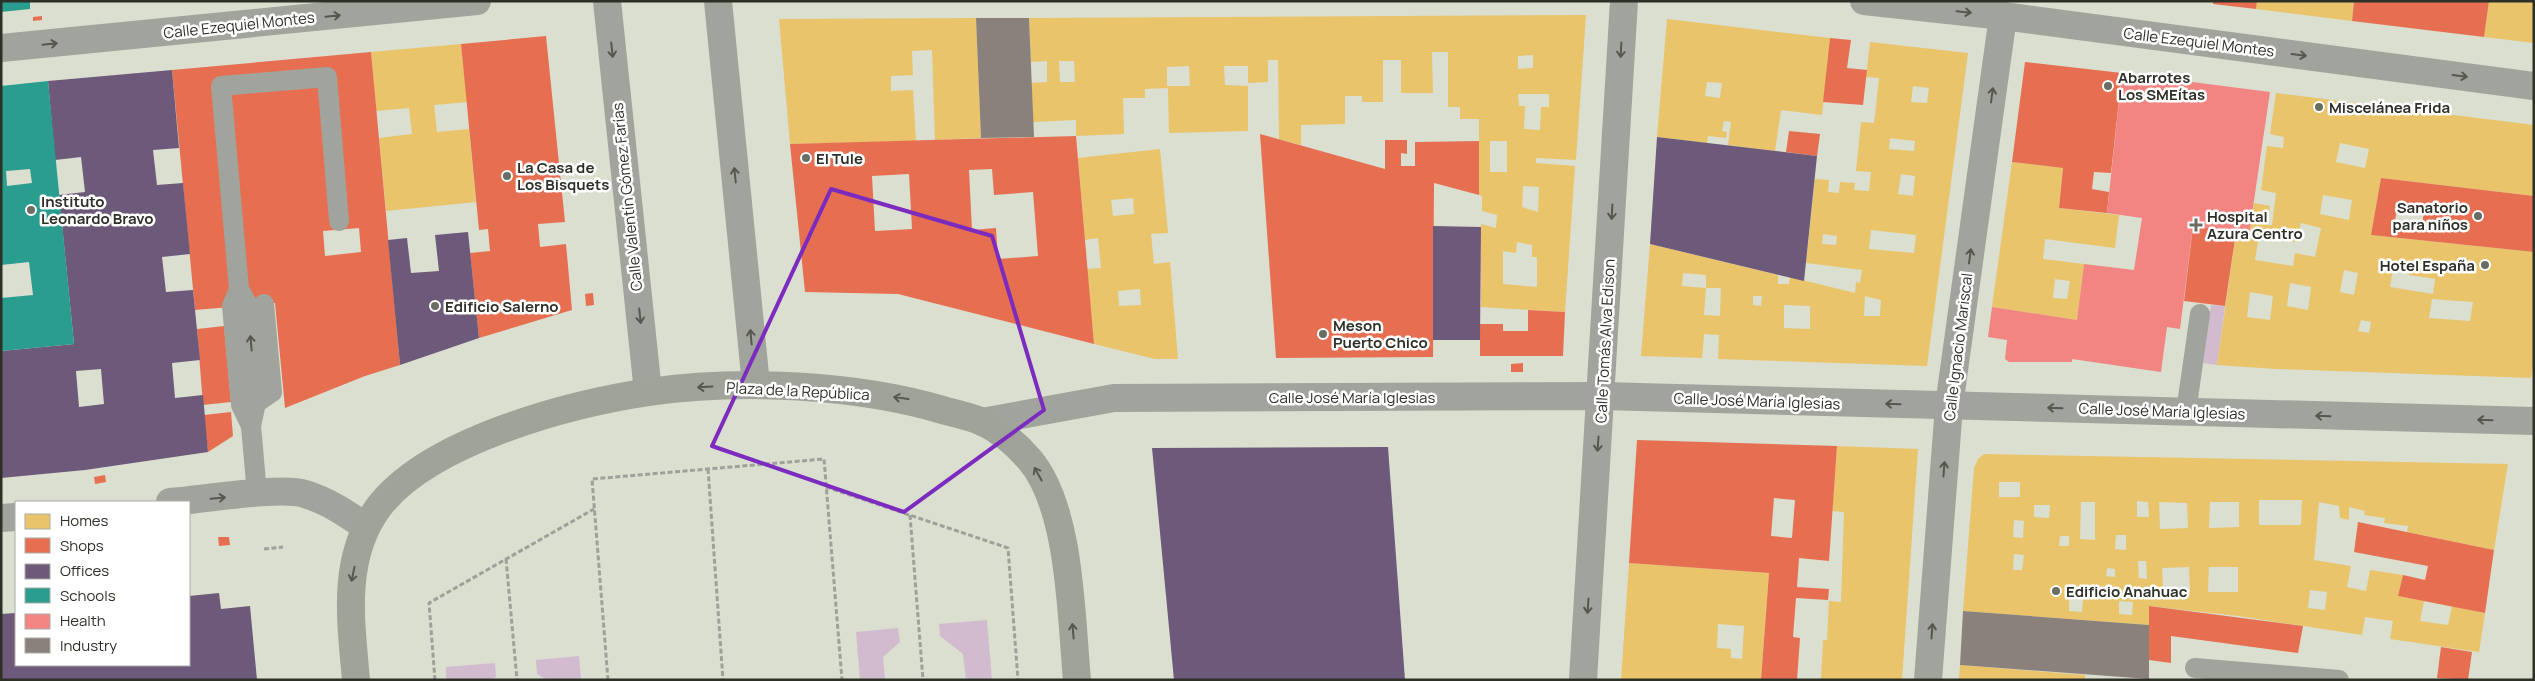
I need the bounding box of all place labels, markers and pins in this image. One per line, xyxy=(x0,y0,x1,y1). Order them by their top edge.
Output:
place label: Abarrotes Los SMEítas xyxy=(2118,67,2205,105)
marker: Abarrotes Los SMEítas xyxy=(2102,80,2114,92)
place label: Miscelánea Frida xyxy=(2329,97,2450,118)
marker: Miscelánea Frida xyxy=(2313,101,2325,113)
place label: El Tule xyxy=(816,148,863,169)
marker: El Tule xyxy=(800,152,812,164)
place label: La Casa de Los Bisquets xyxy=(517,157,609,195)
marker: La Casa de Los Bisquets xyxy=(501,170,513,182)
place label: Instituto Leonardo Bravo xyxy=(41,191,154,229)
place label: Sanatorio para niños xyxy=(2393,197,2468,235)
marker: Instituto Leonardo Bravo xyxy=(25,204,37,216)
place label: Hospital Azura Centro xyxy=(2207,206,2303,244)
marker: Sanatorio para niños xyxy=(2472,210,2484,222)
marker: Hospital Azura Centro xyxy=(2189,218,2203,232)
place label: Hotel España xyxy=(2380,255,2475,276)
marker: Hotel España xyxy=(2479,259,2491,271)
place label: Edificio Salerno xyxy=(445,296,558,317)
marker: Edificio Salerno xyxy=(429,300,441,312)
place label: Meson Puerto Chico xyxy=(1333,315,1428,353)
marker: Meson Puerto Chico xyxy=(1317,328,1329,340)
place label: Edificio Anahuac xyxy=(2066,581,2188,602)
marker: Edificio Anahuac xyxy=(2050,585,2062,597)

